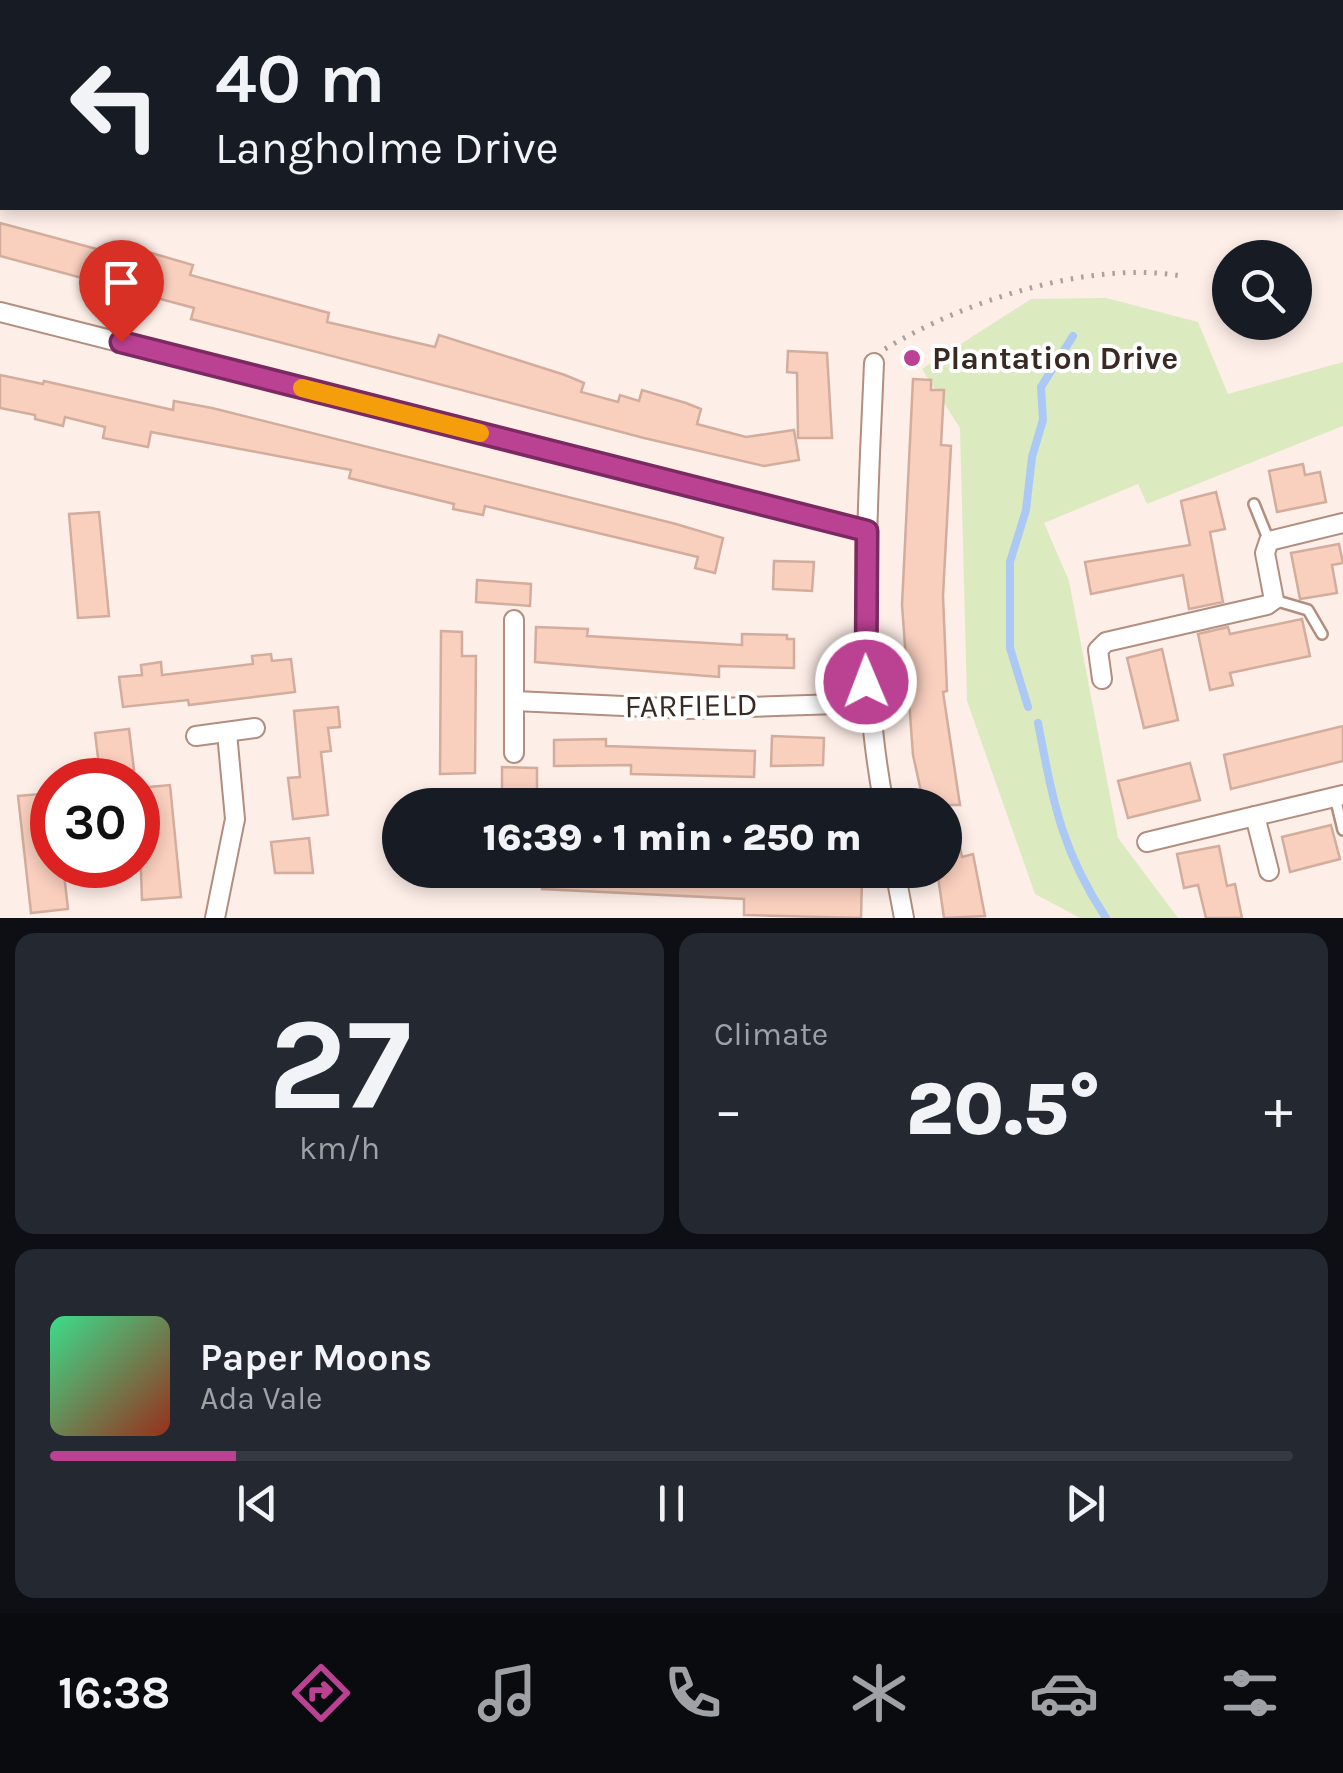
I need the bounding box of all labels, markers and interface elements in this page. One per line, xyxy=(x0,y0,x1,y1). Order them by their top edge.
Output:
text: 40 m xyxy=(215,38,385,120)
icon: left xyxy=(50,40,180,170)
text: Langholme Drive xyxy=(215,122,559,174)
pin xyxy=(79,240,164,343)
map controls xyxy=(1212,240,1312,340)
button: search xyxy=(1212,240,1312,340)
icon: arrive xyxy=(94,255,149,310)
place label: Plantation Drive xyxy=(932,340,1178,377)
marker: Plantation Drive xyxy=(901,347,923,369)
position arrow xyxy=(814,630,918,734)
street label: FARFIELD xyxy=(624,686,758,725)
speed limit sign: 30 xyxy=(30,758,160,888)
text: 16:39 · 1 min · 250 m xyxy=(482,815,862,860)
text: 27 xyxy=(268,989,411,1141)
text: Climate xyxy=(714,1016,828,1053)
text: 20.5° xyxy=(906,1065,1101,1153)
text: − xyxy=(714,1078,743,1142)
text: + xyxy=(1264,1078,1293,1142)
text: km/h xyxy=(299,1130,380,1167)
text: Paper Moons xyxy=(200,1335,432,1380)
text: Ada Vale xyxy=(200,1380,323,1417)
icon: previous xyxy=(230,1476,285,1531)
icon: pause xyxy=(644,1476,699,1531)
icon: next xyxy=(1058,1476,1113,1531)
icon: directions xyxy=(286,1658,356,1728)
icon: music xyxy=(472,1658,542,1728)
icon: phone xyxy=(658,1658,728,1728)
icon: climate xyxy=(844,1658,914,1728)
icon: car xyxy=(1029,1658,1099,1728)
icon: filters xyxy=(1215,1658,1285,1728)
text: 16:38 xyxy=(58,1667,170,1719)

